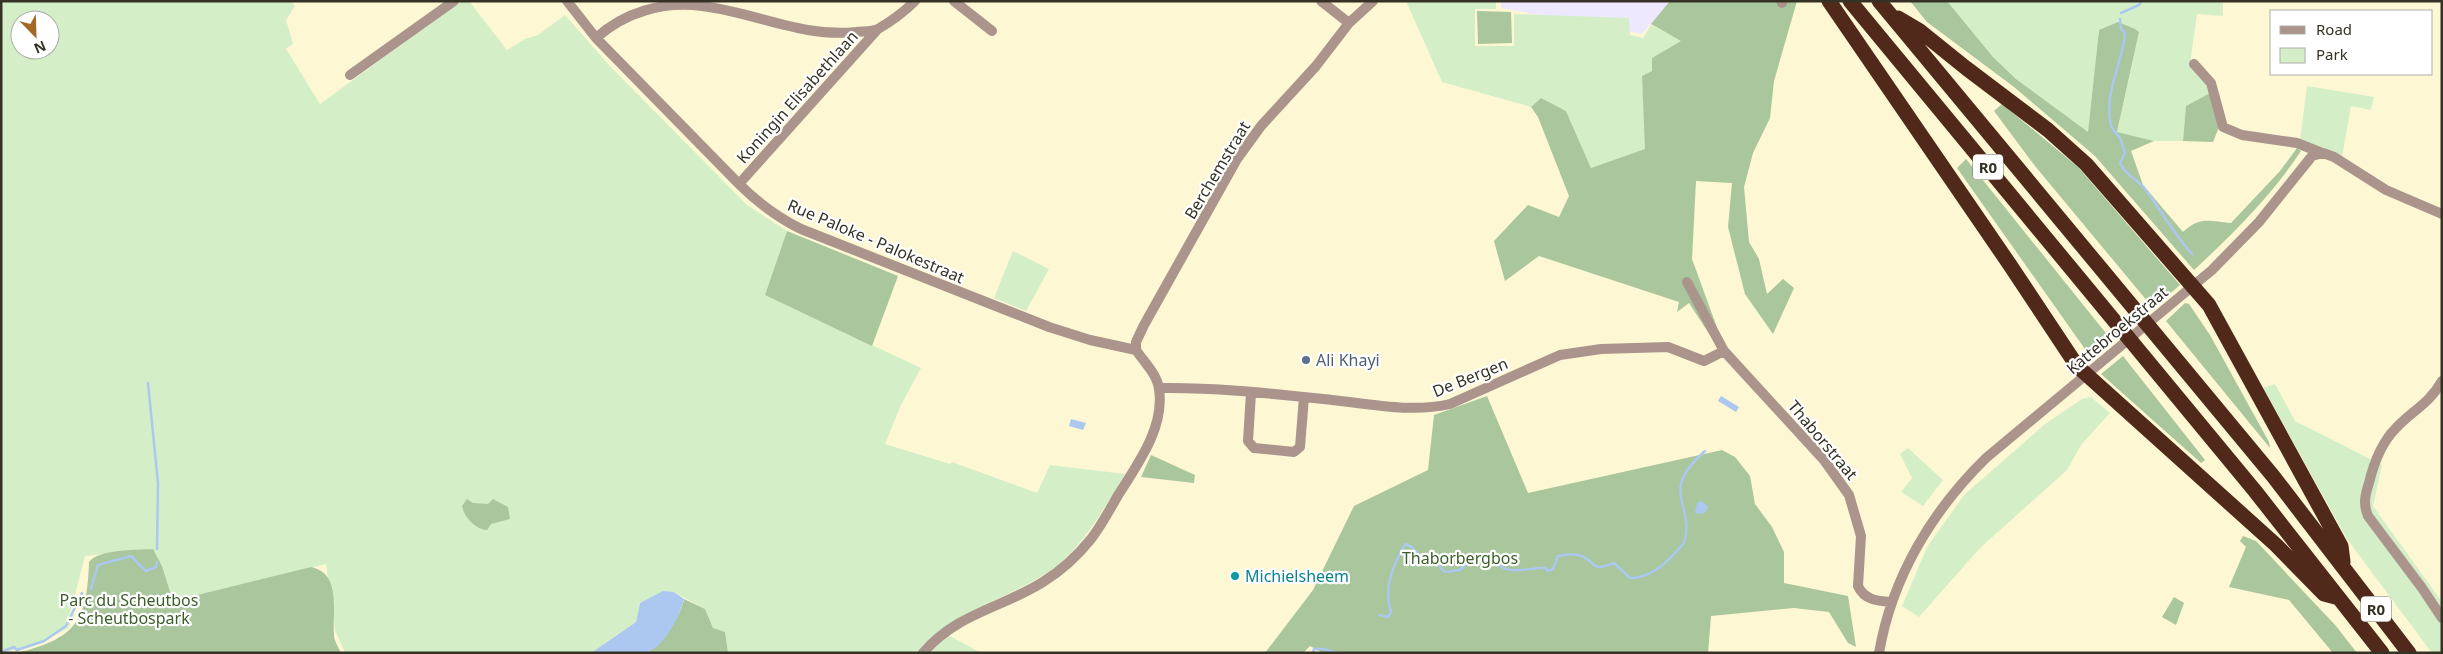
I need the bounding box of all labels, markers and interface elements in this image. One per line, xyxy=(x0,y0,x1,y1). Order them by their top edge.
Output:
north arrow xyxy=(10,10,60,60)
legend xyxy=(2270,10,2433,75)
text: Road xyxy=(2316,19,2352,39)
street label: Koningin Elisabethlaan xyxy=(731,26,863,168)
text: N xyxy=(31,36,49,58)
text: Park xyxy=(2316,44,2348,64)
street label: Berchemstraat xyxy=(1179,117,1255,223)
road number: R0 xyxy=(1973,154,2003,180)
street label: Rue Paloke - Palokestraat xyxy=(784,194,968,288)
street label: Kattebroekstraat xyxy=(2062,281,2173,379)
place label: Ali Khayi xyxy=(1316,349,1380,371)
street label: De Bergen xyxy=(1429,352,1511,402)
marker: Ali Khayi xyxy=(1300,354,1312,366)
street label: Thaborstraat xyxy=(1783,396,1863,485)
park label: Thaborbergbos xyxy=(1402,547,1518,569)
place label: Michielsheem xyxy=(1245,565,1349,587)
marker: Michielsheem xyxy=(1229,570,1241,582)
park label: Parc du Scheutbos - Scheutbospark xyxy=(60,589,198,629)
road number: R0 xyxy=(2361,596,2391,622)

